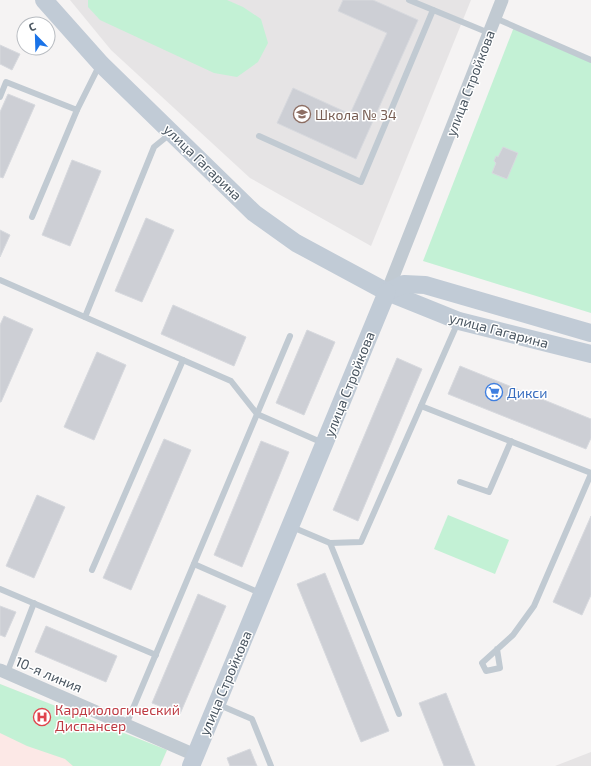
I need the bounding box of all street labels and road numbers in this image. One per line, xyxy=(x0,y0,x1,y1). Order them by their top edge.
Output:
street label: улица Стройкова xyxy=(442,27,498,139)
street label: улица Гагарина xyxy=(160,120,246,204)
street label: улица Гагарина xyxy=(448,309,550,351)
street label: улица Стройкова xyxy=(320,329,378,439)
street label: улица Стройкова xyxy=(195,628,255,738)
street label: 10-я линия xyxy=(13,652,85,696)

